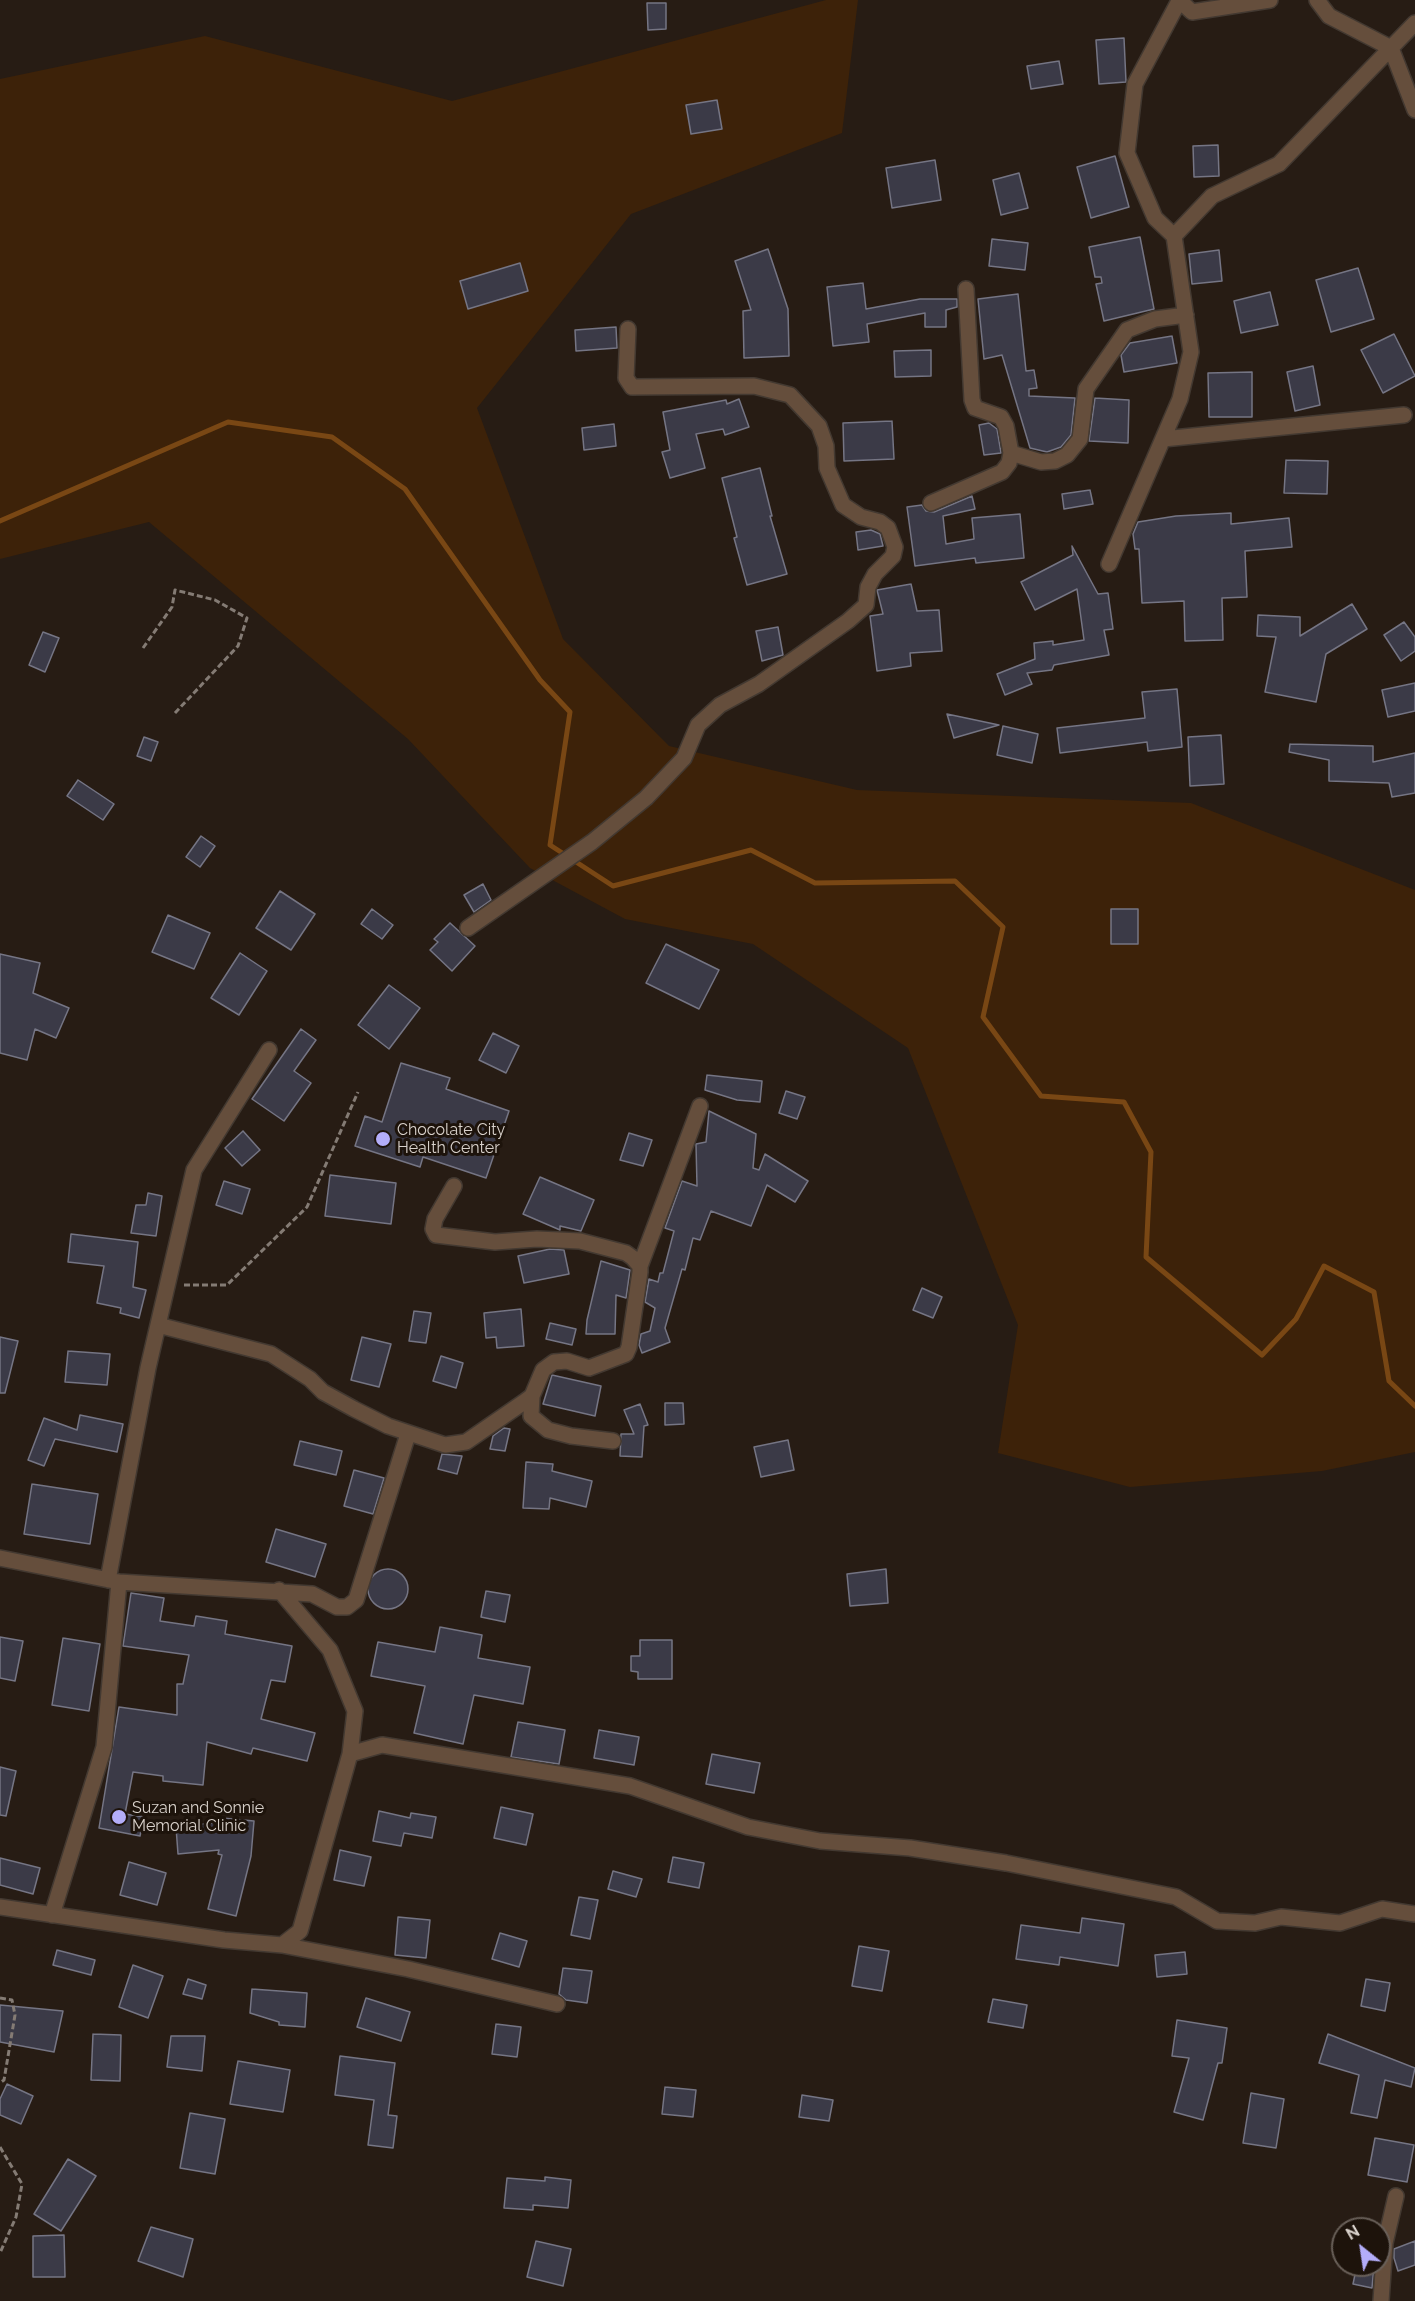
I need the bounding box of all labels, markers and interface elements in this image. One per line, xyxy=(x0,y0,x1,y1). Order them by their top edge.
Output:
place label: Chocolate City Health Center xyxy=(397,1120,505,1158)
marker: Chocolate City Health Center xyxy=(374,1130,392,1148)
place label: Suzan and Sonnie Memorial Clinic xyxy=(132,1798,264,1836)
marker: Suzan and Sonnie Memorial Clinic xyxy=(110,1808,128,1826)
north arrow xyxy=(1331,2217,1391,2277)
text: N xyxy=(1343,2221,1363,2244)

